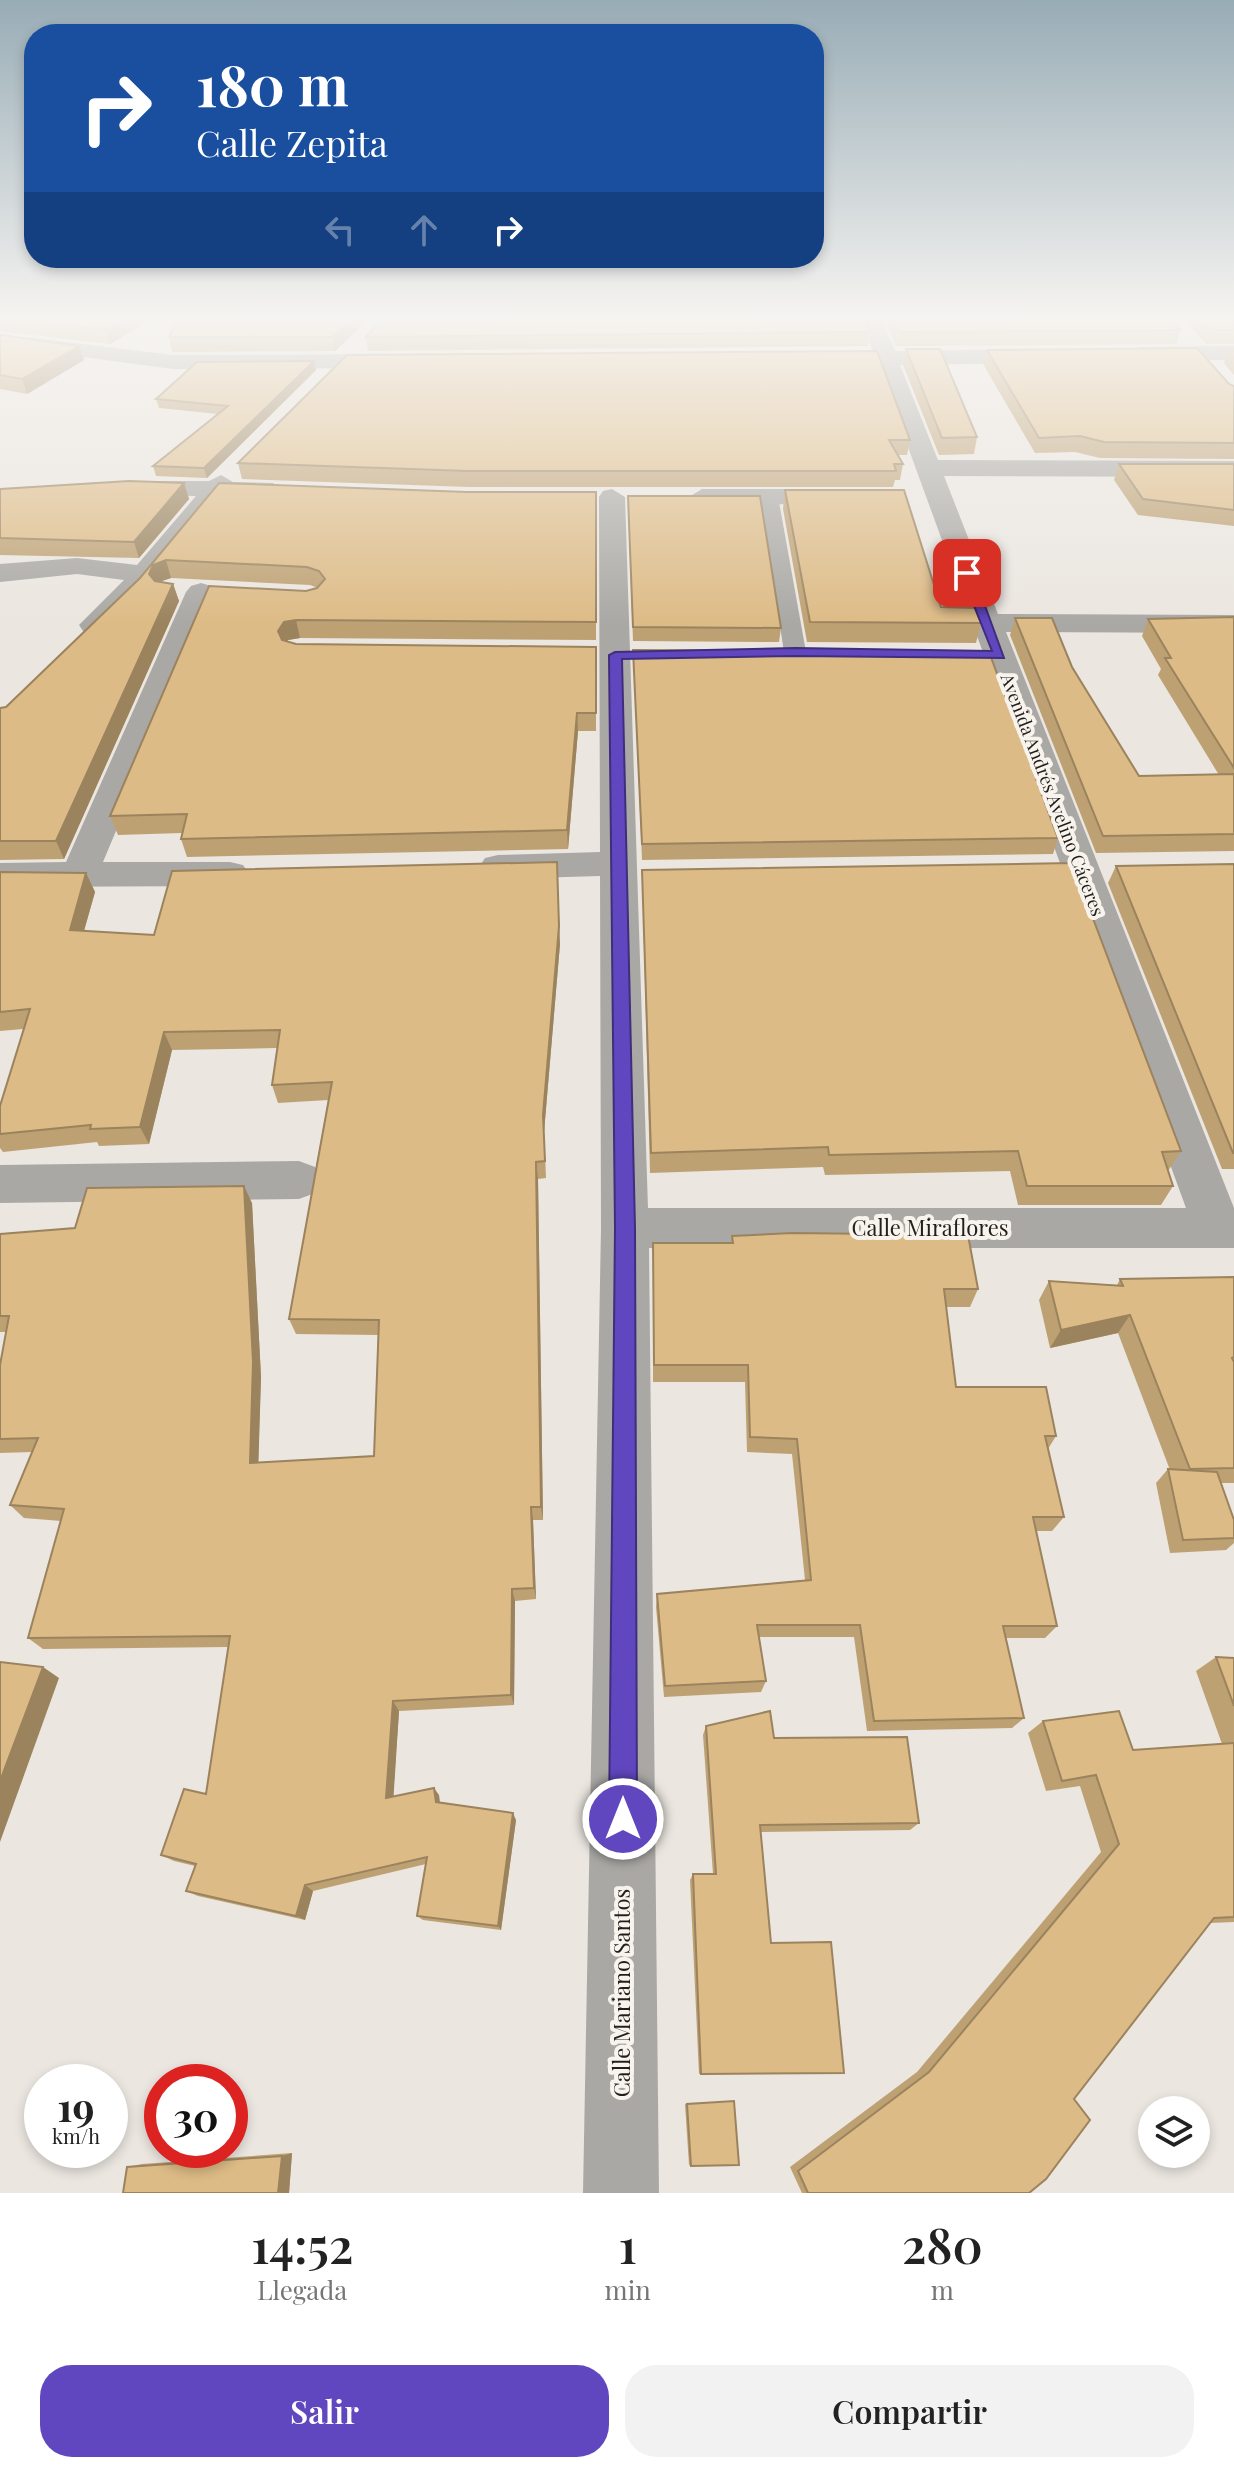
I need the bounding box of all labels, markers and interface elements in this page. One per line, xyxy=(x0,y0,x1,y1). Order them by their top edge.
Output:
text: 180 m xyxy=(196,46,349,121)
icon: right xyxy=(64,56,168,160)
text: Calle Zepita xyxy=(196,118,388,166)
icon: left xyxy=(318,208,362,252)
icon: ahead xyxy=(402,208,446,252)
icon: right xyxy=(486,208,530,252)
pin xyxy=(933,539,1001,607)
icon: arrive xyxy=(945,551,989,595)
street label: Avenida Andrés Avelino Cáceres xyxy=(995,669,1110,919)
street label: Calle Miraflores xyxy=(851,1212,1009,1242)
position arrow xyxy=(581,1777,665,1861)
street label: Calle Mariano Santos xyxy=(606,1889,636,2097)
speed limit sign: 30 xyxy=(144,2064,248,2168)
text: 19 xyxy=(57,2079,95,2132)
map controls xyxy=(1138,2096,1210,2168)
button: layers xyxy=(1138,2096,1210,2168)
text: km/h xyxy=(52,2122,100,2149)
text: 14:52 xyxy=(251,2212,353,2276)
text: 1 xyxy=(619,2212,637,2276)
text: 280 xyxy=(902,2212,983,2276)
text: Llegada xyxy=(257,2272,347,2307)
text: min xyxy=(605,2272,651,2307)
text: m xyxy=(931,2272,954,2307)
button: Salir xyxy=(40,2365,609,2457)
button: Compartir xyxy=(625,2365,1194,2457)

